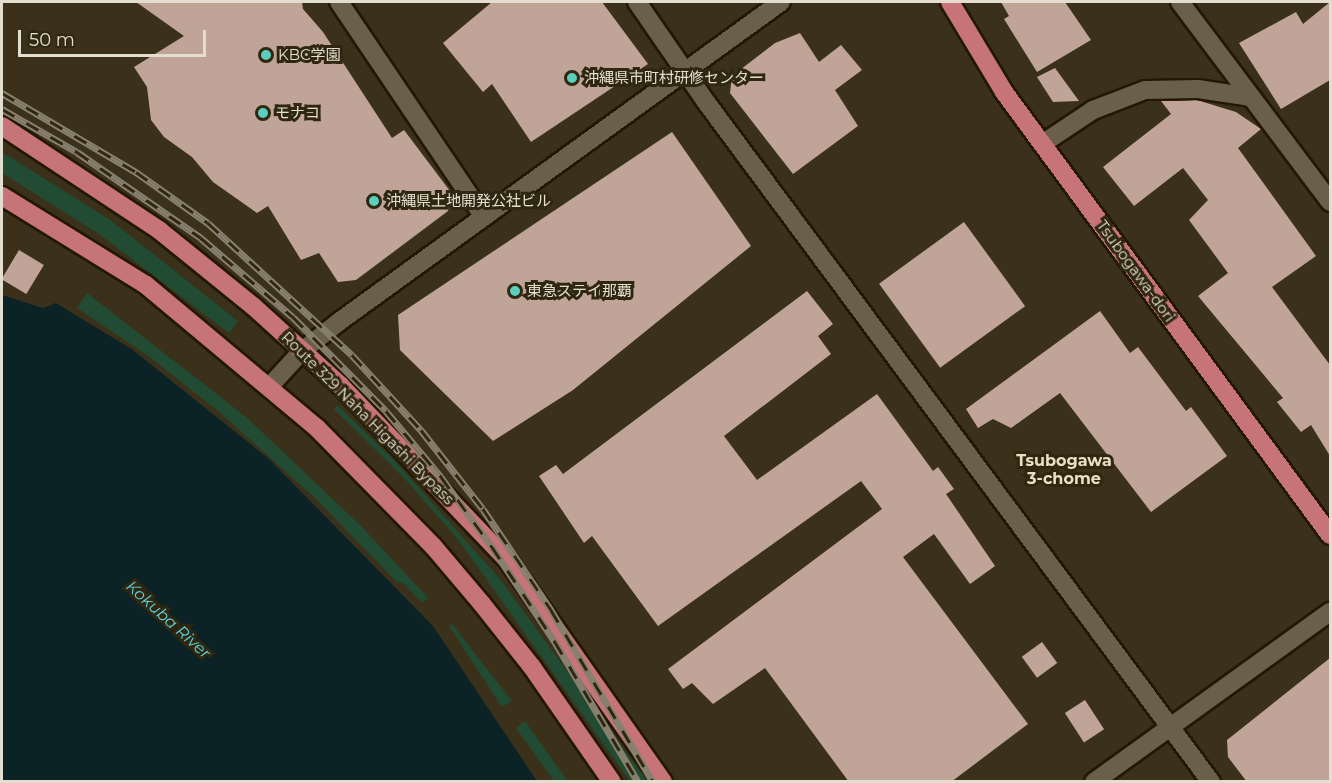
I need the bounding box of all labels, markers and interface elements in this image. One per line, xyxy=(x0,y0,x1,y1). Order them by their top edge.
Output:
scale bar xyxy=(21,18,208,56)
text: 50 m xyxy=(29,29,75,51)
place label: KBC学園 xyxy=(278,46,341,64)
marker: KBC学園 xyxy=(259,48,273,62)
place label: 沖縄県市町村研修センター xyxy=(584,69,764,87)
marker: 沖縄県市町村研修センター xyxy=(565,71,579,85)
place label: モナコ xyxy=(275,104,320,122)
marker: モナコ xyxy=(256,106,270,120)
place label: 沖縄県土地開発公社ビル xyxy=(386,192,551,210)
marker: 沖縄県土地開発公社ビル xyxy=(367,194,381,208)
street label: Tsubogawa-dori xyxy=(1093,217,1179,325)
place label: 東急ステイ那覇 xyxy=(527,282,632,300)
marker: 東急ステイ那覇 xyxy=(508,284,522,298)
street label: Route 329 Naha Higashi Bypass xyxy=(278,328,458,508)
district label: Tsubogawa 3-chome xyxy=(1016,451,1112,489)
water label: Kokuba River xyxy=(122,577,214,663)

